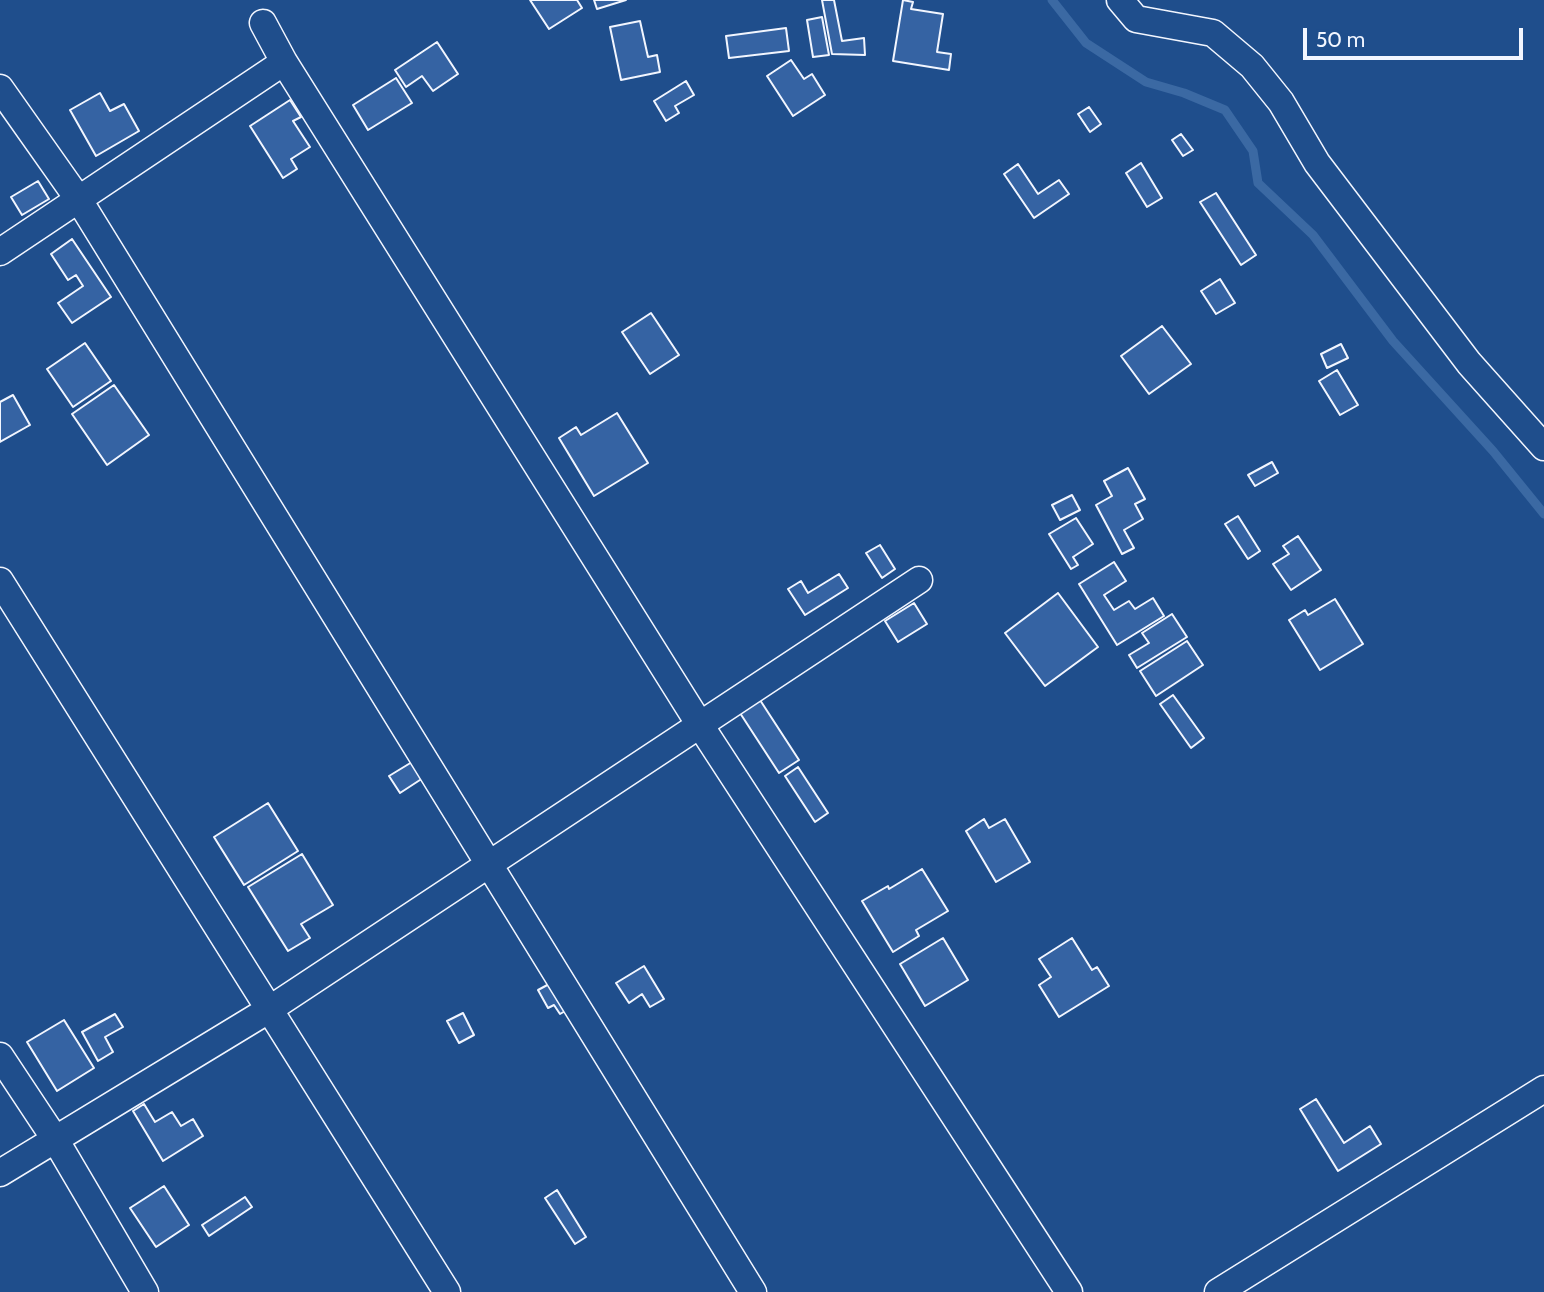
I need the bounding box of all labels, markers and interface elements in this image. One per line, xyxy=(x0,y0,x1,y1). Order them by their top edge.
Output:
scale bar xyxy=(1306,14,1526,58)
text: 50 m xyxy=(1316,27,1365,52)

